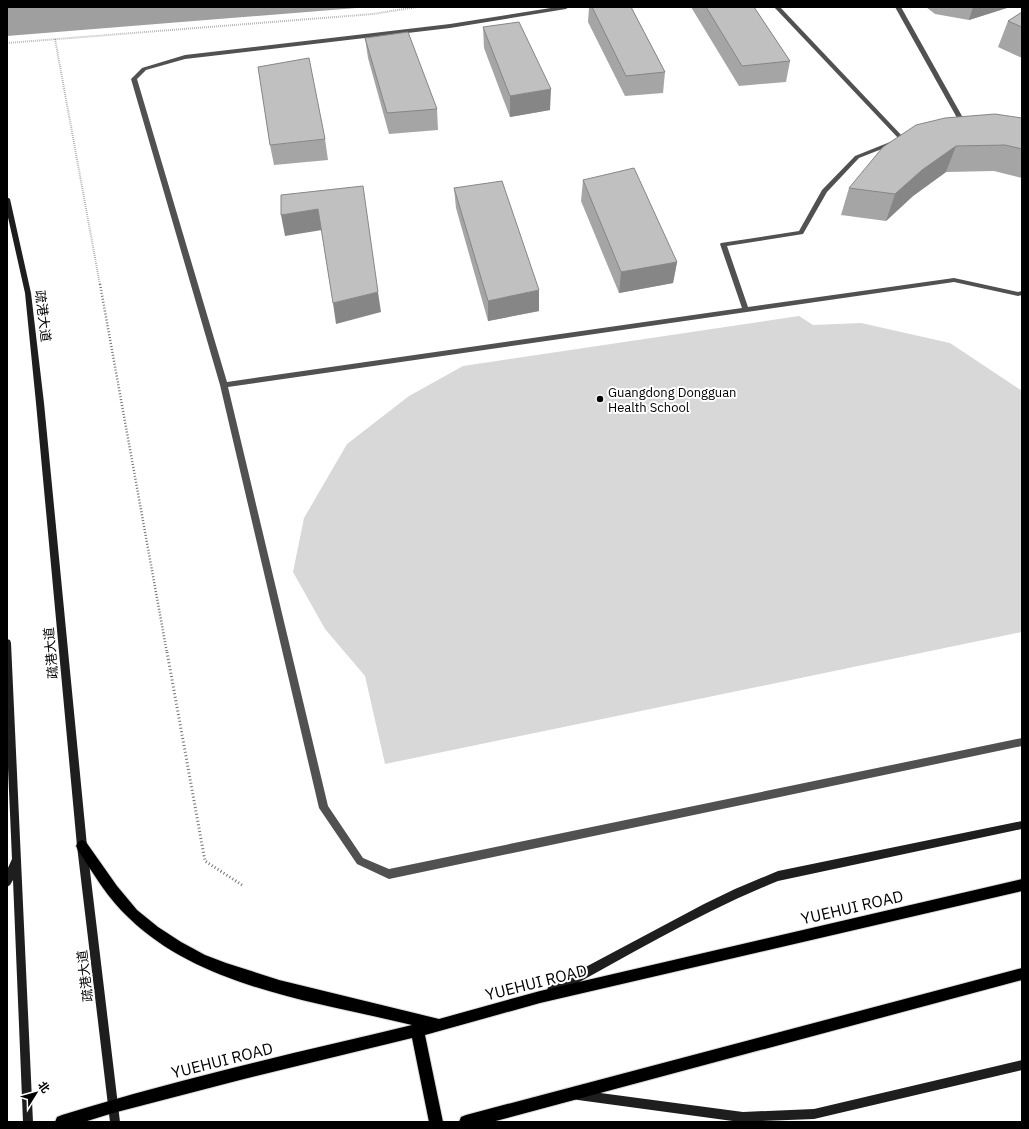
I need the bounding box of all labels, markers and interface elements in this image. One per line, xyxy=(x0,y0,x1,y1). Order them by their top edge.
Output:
street label: 疏港大道 xyxy=(31,289,55,343)
place label: Guangdong Dongguan Health School xyxy=(608,384,736,416)
marker: Guangdong Dongguan Health School xyxy=(595,394,605,404)
street label: 疏港大道 xyxy=(40,626,62,680)
street label: YUEHUI ROAD xyxy=(799,886,905,928)
street label: 疏港大道 xyxy=(73,949,97,1003)
street label: YUEHUI ROAD xyxy=(483,960,589,1004)
street label: YUEHUI ROAD xyxy=(169,1038,275,1082)
north arrow xyxy=(16,1073,56,1113)
text: 北 xyxy=(35,1078,53,1096)

